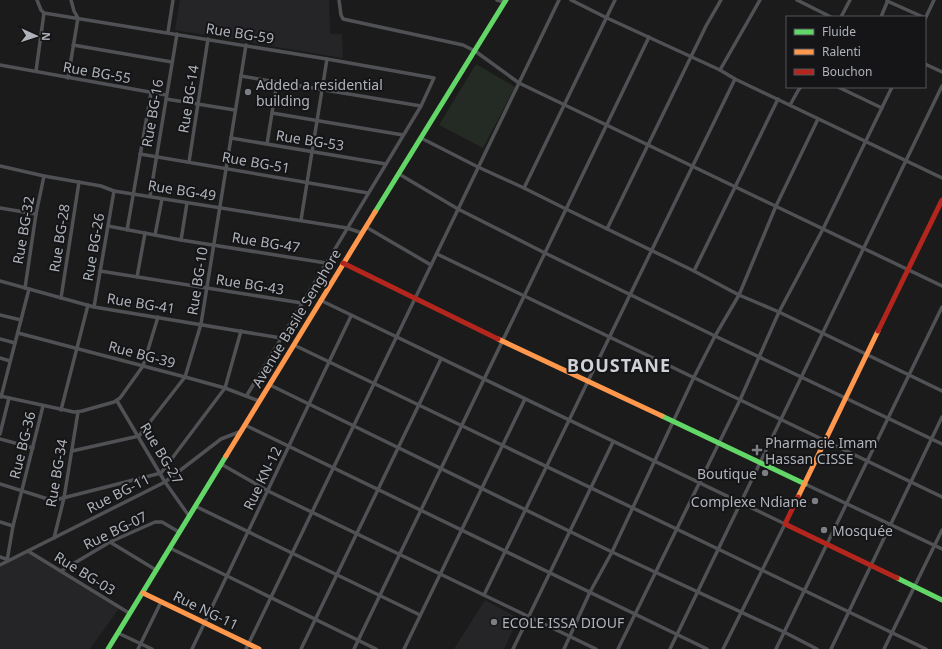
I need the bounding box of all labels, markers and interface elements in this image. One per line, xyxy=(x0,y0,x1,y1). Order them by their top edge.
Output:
north arrow xyxy=(16,16,56,56)
legend xyxy=(786,16,926,88)
street label: Rue BG-59 xyxy=(205,18,275,48)
text: Fluide xyxy=(822,23,856,40)
text: N xyxy=(39,32,54,41)
text: Ralenti xyxy=(822,43,861,60)
street label: Rue BG-55 xyxy=(62,57,132,87)
text: Bouchon xyxy=(822,63,872,80)
street label: Rue BG-14 xyxy=(173,64,203,134)
place label: Added a residential building xyxy=(256,75,383,110)
street label: Rue BG-16 xyxy=(137,78,167,148)
marker: Added a residential building xyxy=(243,87,253,97)
street label: Rue BG-53 xyxy=(275,125,345,155)
street label: Rue BG-51 xyxy=(221,147,291,177)
street label: Rue BG-49 xyxy=(147,175,217,205)
street label: Rue BG-32 xyxy=(8,195,38,265)
street label: Rue BG-28 xyxy=(44,203,74,273)
street label: Rue BG-26 xyxy=(78,212,108,282)
street label: Rue BG-47 xyxy=(231,227,301,257)
street label: Avenue Basile Senghore xyxy=(247,245,345,391)
street label: Rue BG-10 xyxy=(182,246,212,316)
street label: Rue BG-43 xyxy=(215,269,285,299)
street label: Rue BG-41 xyxy=(106,288,176,318)
street label: Rue BG-39 xyxy=(106,336,178,372)
district label: BOUSTANE xyxy=(567,353,671,377)
street label: Rue BG-36 xyxy=(4,409,40,481)
street label: Rue BG-27 xyxy=(136,419,188,487)
place label: Pharmacie Imam Hassan CISSE xyxy=(765,433,877,468)
street label: Rue BG-34 xyxy=(41,438,71,508)
street label: Rue KN-12 xyxy=(238,443,286,513)
marker: Pharmacie Imam Hassan CISSE xyxy=(752,445,762,455)
place label: Boutique xyxy=(697,464,757,483)
marker: Boutique xyxy=(760,468,770,478)
street label: Rue BG-11 xyxy=(83,469,153,517)
place label: Complexe Ndiane xyxy=(691,492,807,511)
marker: Complexe Ndiane xyxy=(810,496,820,506)
street label: Rue BG-07 xyxy=(80,506,150,554)
place label: Mosquée xyxy=(832,521,893,540)
marker: Mosquée xyxy=(819,525,829,535)
street label: Rue BG-03 xyxy=(51,547,119,599)
street label: Rue NG-11 xyxy=(170,586,242,634)
place label: ECOLE ISSA DIOUF xyxy=(502,613,624,632)
marker: ECOLE ISSA DIOUF xyxy=(489,617,499,627)

